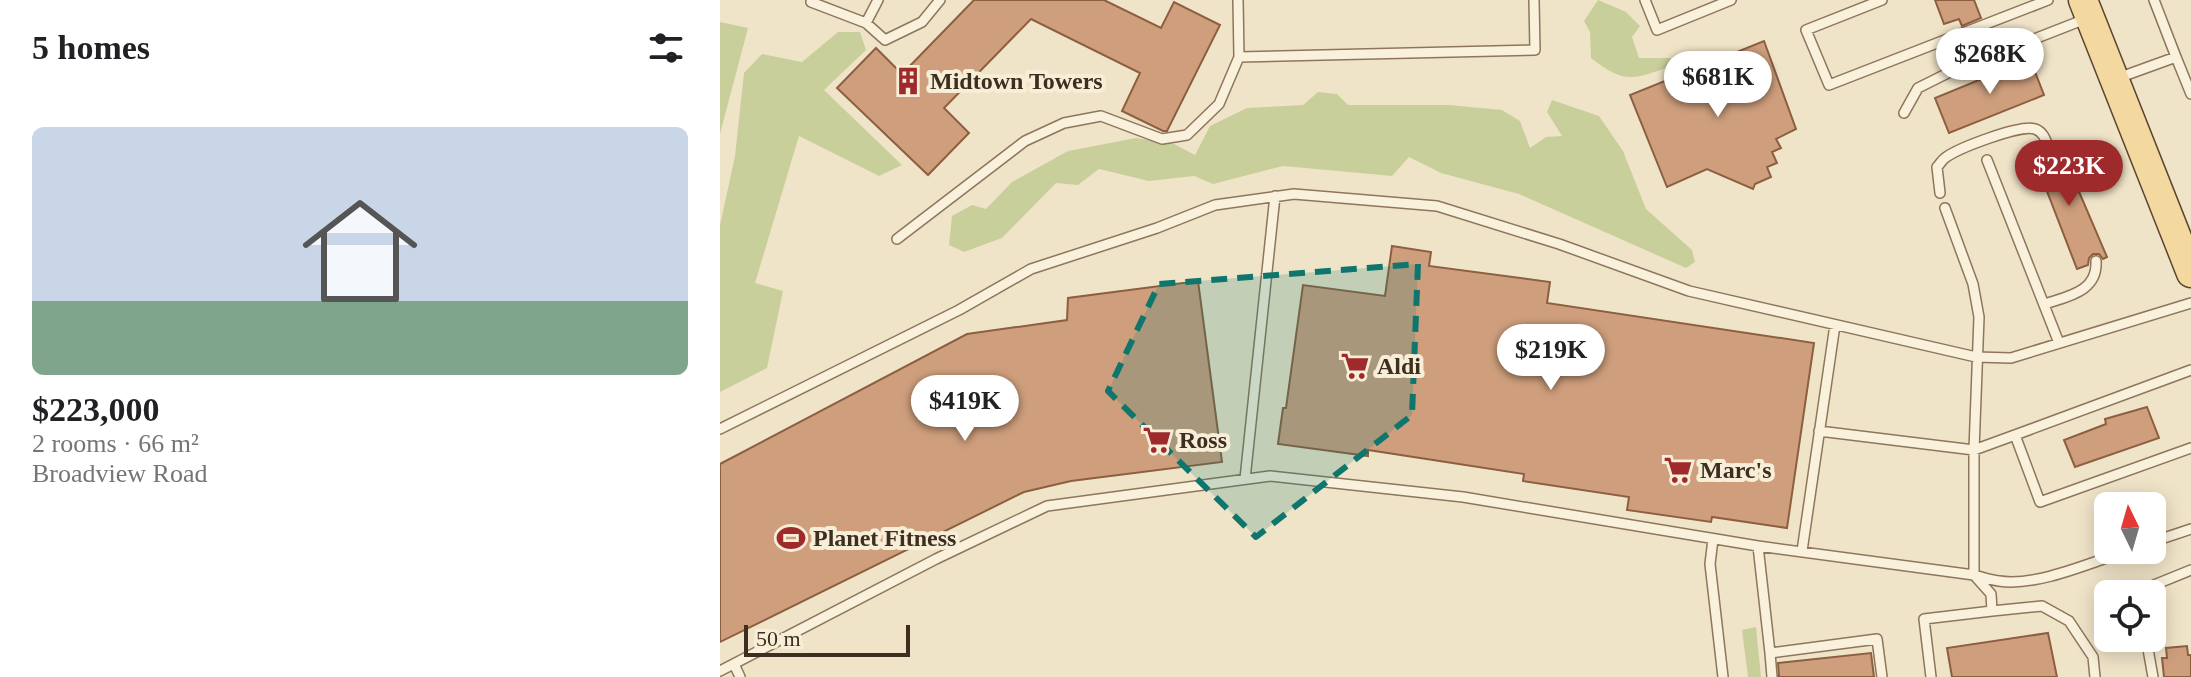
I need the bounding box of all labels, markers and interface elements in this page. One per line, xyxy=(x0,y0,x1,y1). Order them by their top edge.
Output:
icon: filters xyxy=(644,26,688,70)
pin: $268K xyxy=(1934,28,2046,96)
text: 5 homes xyxy=(32,29,150,66)
text: $268K xyxy=(1954,39,2026,68)
pin: $681K xyxy=(1662,51,1774,119)
text: $681K xyxy=(1682,62,1754,91)
building icon: Midtown Towers xyxy=(893,66,923,96)
place label: Midtown Towers xyxy=(930,68,1103,94)
pin: $223K xyxy=(2013,140,2125,208)
text: $223K xyxy=(2033,151,2105,180)
icon: home xyxy=(288,179,432,323)
pin: $219K xyxy=(1495,324,1607,392)
text: $219K xyxy=(1515,335,1587,364)
supermarket icon: Aldi xyxy=(1340,351,1370,381)
place label: Aldi xyxy=(1377,353,1421,379)
pin: $419K xyxy=(909,375,1021,443)
text: $419K xyxy=(929,386,1001,415)
text: $223,000 xyxy=(32,391,160,428)
supermarket icon: Ross xyxy=(1142,425,1172,455)
place label: Ross xyxy=(1179,427,1227,453)
text: 2 rooms · 66 m² xyxy=(32,429,199,458)
supermarket icon: Marc's xyxy=(1663,455,1693,485)
place label: Marc's xyxy=(1700,457,1772,483)
text: Broadview Road xyxy=(32,459,207,488)
north arrow xyxy=(2094,492,2166,564)
map controls xyxy=(2094,492,2166,652)
sports icon: Planet Fitness xyxy=(776,523,806,553)
place label: Planet Fitness xyxy=(813,525,956,551)
button: locate xyxy=(2094,580,2166,652)
scale bar xyxy=(744,621,910,657)
text: 50 m xyxy=(756,626,801,651)

